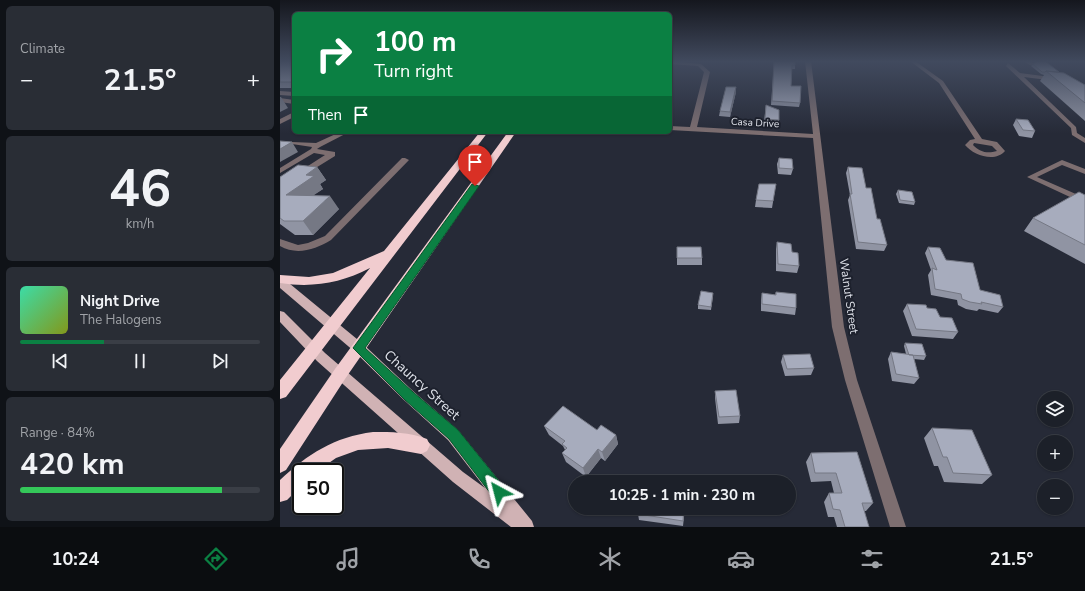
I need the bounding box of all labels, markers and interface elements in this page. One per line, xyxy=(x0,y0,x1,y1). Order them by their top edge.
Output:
text: 100 m xyxy=(374,23,457,61)
icon: right xyxy=(308,28,360,80)
text: Climate xyxy=(20,40,65,58)
text: Turn right xyxy=(374,59,453,83)
text: 21.5° xyxy=(104,60,176,101)
text: − xyxy=(20,65,33,95)
text: + xyxy=(247,65,260,95)
icon: arrive xyxy=(350,104,372,126)
text: Then xyxy=(308,105,342,125)
street label: Casa Drive xyxy=(731,115,779,131)
pin xyxy=(458,145,492,186)
icon: arrive xyxy=(464,151,486,173)
text: 46 xyxy=(109,153,171,224)
text: km/h xyxy=(126,215,154,233)
street label: Walnut Street xyxy=(836,257,862,336)
text: Night Drive xyxy=(80,291,160,311)
text: The Halogens xyxy=(80,311,161,329)
street label: Chauncy Street xyxy=(380,346,464,424)
icon: previous xyxy=(49,350,71,372)
icon: pause xyxy=(129,350,151,372)
icon: next xyxy=(209,350,231,372)
map controls xyxy=(1037,391,1073,515)
button: layers xyxy=(1037,391,1073,427)
text: Range · 84% xyxy=(20,424,95,442)
button: + xyxy=(1037,435,1073,471)
text: 420 km xyxy=(20,444,125,485)
speed limit sign: 50 xyxy=(292,463,344,515)
position arrow xyxy=(478,471,520,513)
button: − xyxy=(1037,479,1073,515)
text: 10:25 · 1 min · 230 m xyxy=(609,485,755,505)
icon: directions xyxy=(202,545,230,573)
icon: music xyxy=(334,545,362,573)
icon: phone xyxy=(465,545,493,573)
icon: climate xyxy=(596,545,624,573)
icon: car xyxy=(727,545,755,573)
icon: filters xyxy=(858,545,886,573)
text: 10:24 xyxy=(52,547,99,571)
text: 21.5° xyxy=(990,547,1033,571)

